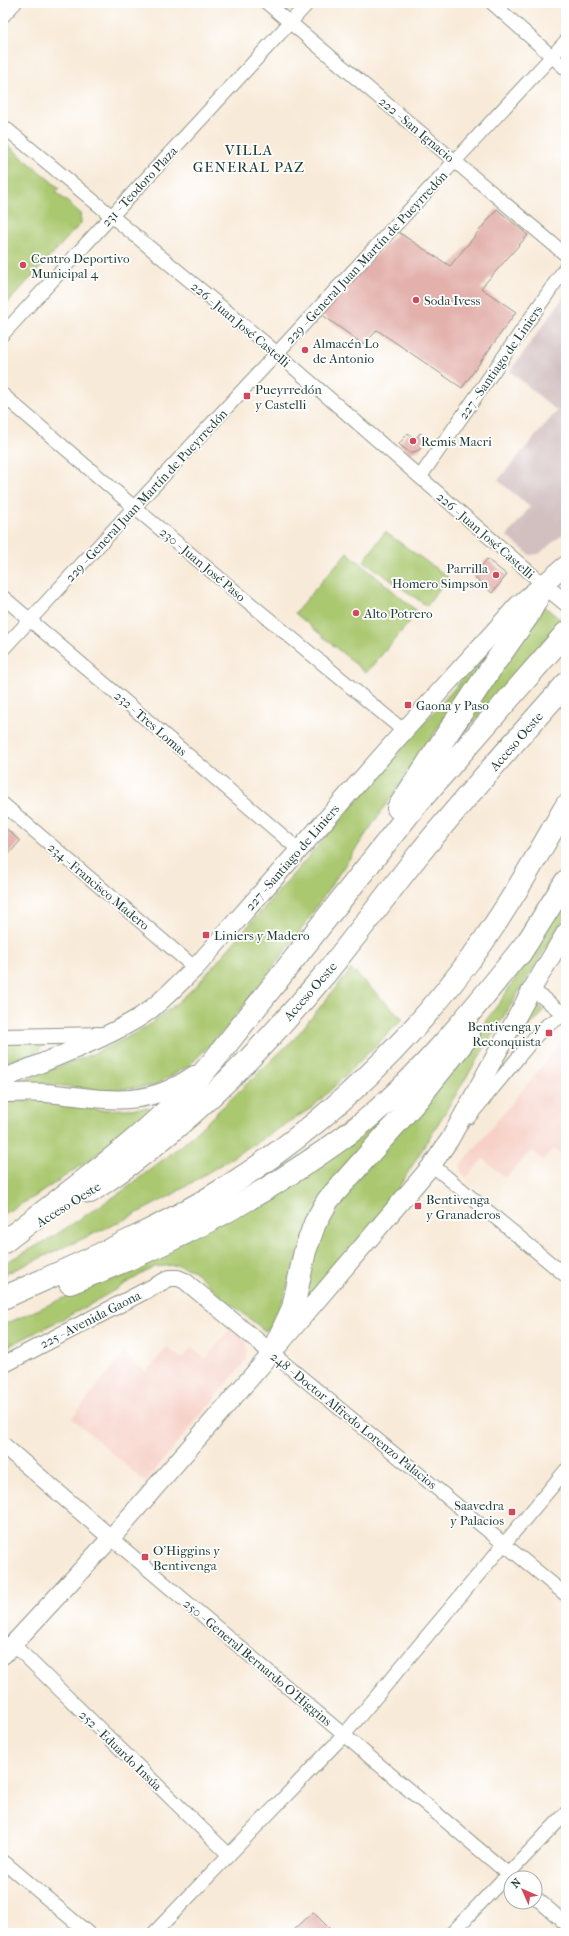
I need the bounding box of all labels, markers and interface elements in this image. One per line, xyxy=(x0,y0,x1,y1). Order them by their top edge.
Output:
street label: 222 - San Ignacio xyxy=(376,94,458,165)
district label: VILLA GENERAL PAZ xyxy=(193,141,305,176)
street label: 231 - Teodoro Plaza xyxy=(98,143,181,229)
street label: 229 - General Juan Martín de Pueyrredón xyxy=(282,168,451,347)
place label: Centro Deportivo Municipal 4 xyxy=(31,251,130,281)
marker: Centro Deportivo Municipal 4 xyxy=(18,260,28,270)
street label: 226 - Juan José Castelli xyxy=(188,279,293,370)
place label: Soda Ivess xyxy=(424,293,480,308)
marker: Soda Ivess xyxy=(411,295,421,305)
street label: 227 - Santiago de Liniers xyxy=(455,302,546,422)
place label: Almacén Lo de Antonio xyxy=(312,336,379,366)
marker: Almacén Lo de Antonio xyxy=(300,345,310,355)
place label: Pueyrredón y Castelli xyxy=(255,382,322,412)
marker: Pueyrredón y Castelli xyxy=(242,391,252,401)
street label: 229 - General Juan Martín de Pueyrredón xyxy=(62,406,231,585)
place label: Remis Macri xyxy=(421,434,492,449)
marker: Remis Macri xyxy=(408,436,418,446)
street label: 226 - Juan José Castelli xyxy=(434,489,538,582)
street label: 230 - Juan José Paso xyxy=(157,524,249,605)
place label: Parrilla Homero Simpson xyxy=(392,561,489,591)
marker: Parrilla Homero Simpson xyxy=(491,570,501,580)
place label: Alto Potrero xyxy=(363,606,433,621)
marker: Alto Potrero xyxy=(351,608,361,618)
street label: 232 - Tres Lomas xyxy=(111,688,190,759)
place label: Gaona y Paso xyxy=(416,698,489,713)
marker: Gaona y Paso xyxy=(403,700,413,710)
street label: Acceso Oeste xyxy=(486,708,546,775)
street label: 227 - Santiago de Liniers xyxy=(242,801,343,913)
street label: 234 - Francisco Madero xyxy=(45,840,153,933)
place label: Liniers y Madero xyxy=(214,928,310,943)
marker: Liniers y Madero xyxy=(201,930,211,940)
street label: Acceso Oeste xyxy=(280,958,340,1025)
place label: Bentivenga y Reconquista xyxy=(468,1019,542,1049)
marker: Bentivenga y Reconquista xyxy=(544,1028,554,1038)
street label: Acceso Oeste xyxy=(32,1178,104,1231)
place label: Bentivenga y Granaderos xyxy=(426,1192,501,1222)
marker: Bentivenga y Granaderos xyxy=(413,1201,423,1211)
street label: 225 - Avenida Gaona xyxy=(37,1287,144,1351)
street label: 248 - Doctor Alfredo Lorenzo Palacios xyxy=(268,1349,440,1492)
place label: Saavedra y Palacios xyxy=(450,1498,505,1528)
marker: Saavedra y Palacios xyxy=(507,1507,517,1517)
place label: O'Higgins y Bentivenga xyxy=(153,1543,221,1573)
marker: O'Higgins y Bentivenga xyxy=(140,1552,150,1562)
street label: 250 - General Bernardo O'Higgins xyxy=(180,1596,335,1729)
street label: 252 - Eduardo Insúa xyxy=(76,1707,166,1794)
north arrow xyxy=(503,1870,543,1910)
text: N xyxy=(509,1875,524,1891)

